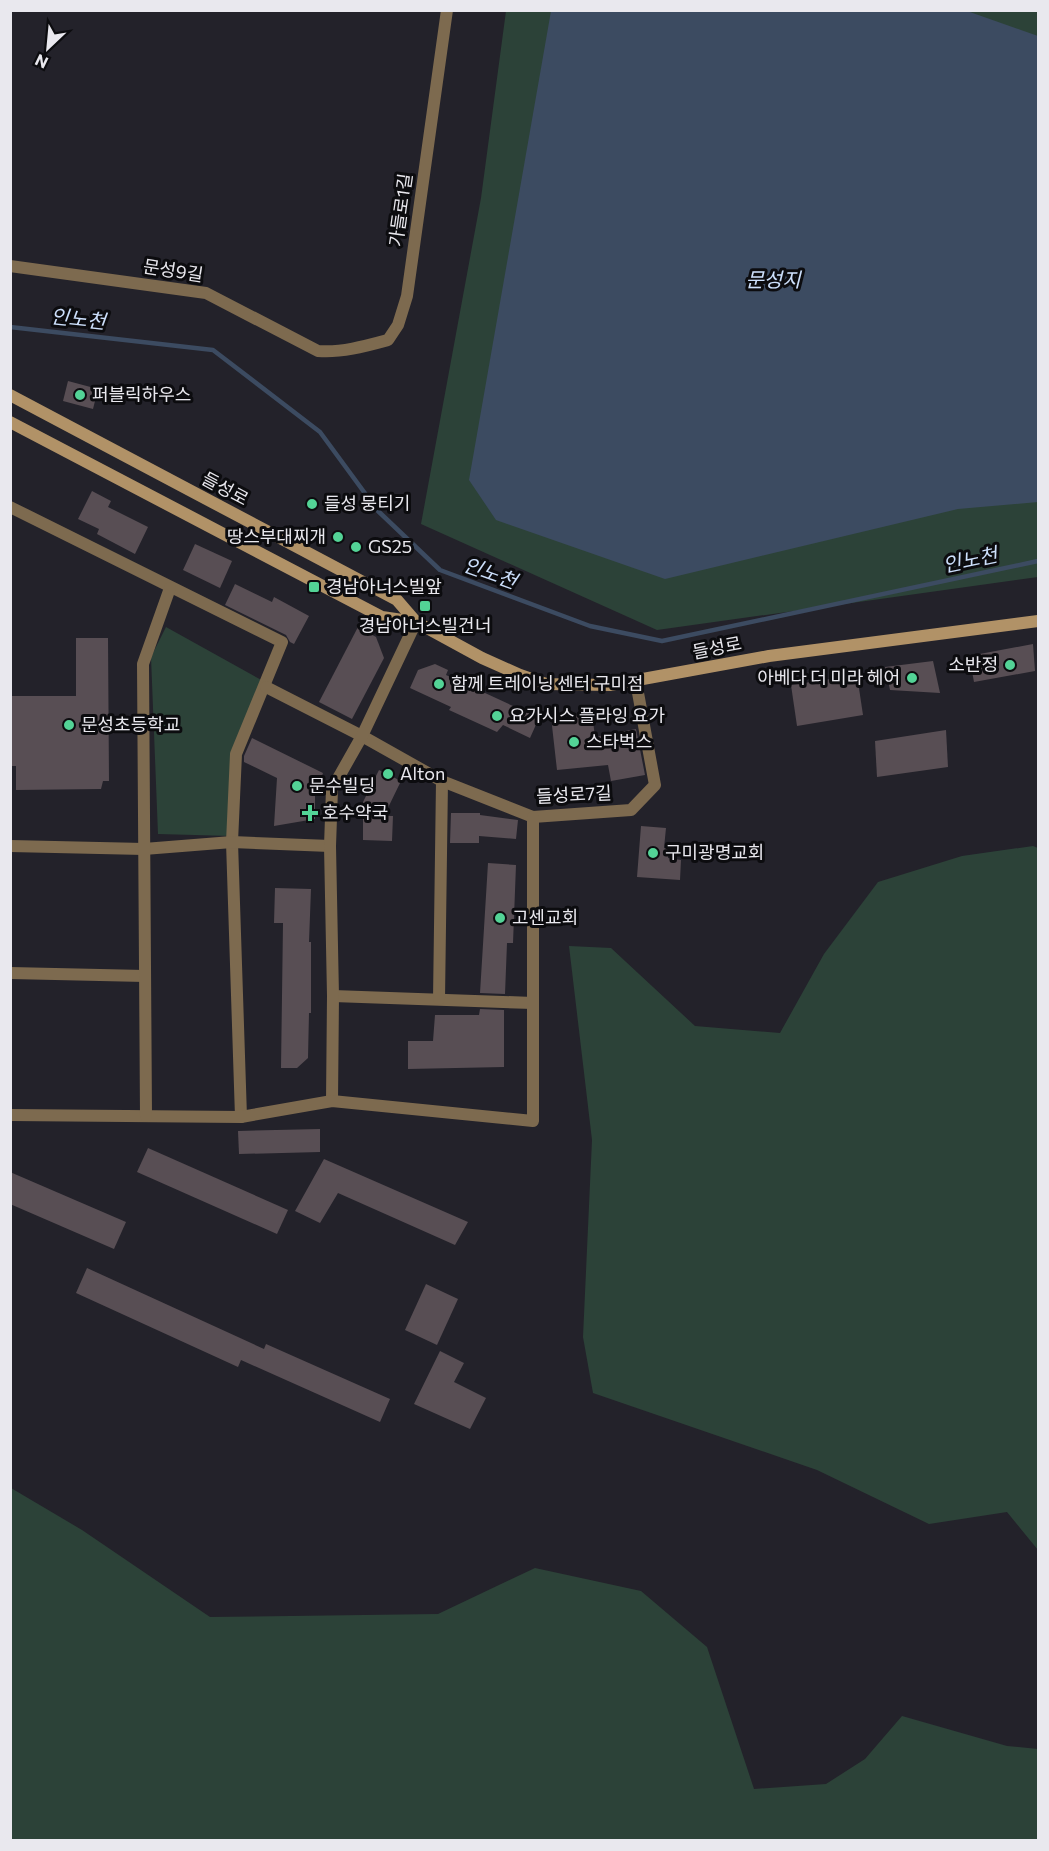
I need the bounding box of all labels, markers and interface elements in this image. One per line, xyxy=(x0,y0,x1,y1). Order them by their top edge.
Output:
north arrow xyxy=(18,18,78,78)
text: N xyxy=(32,51,51,73)
street label: 가들로1길 xyxy=(384,172,416,248)
street label: 문성9길 xyxy=(142,254,205,286)
water label: 문성지 xyxy=(745,267,802,291)
water label: 인노천 xyxy=(49,303,109,333)
place label: 퍼블릭하우스 xyxy=(92,383,191,405)
marker: 퍼블릭하우스 xyxy=(73,388,87,402)
street label: 들성로 xyxy=(198,467,253,509)
place label: 들성 뭉티기 xyxy=(324,492,410,514)
marker: 들성 뭉티기 xyxy=(305,497,319,511)
place label: 땅스부대찌개 xyxy=(227,525,326,547)
marker: 땅스부대찌개 xyxy=(331,530,345,544)
place label: GS25 xyxy=(368,535,412,557)
marker: GS25 xyxy=(349,540,363,554)
water label: 인노천 xyxy=(940,541,1002,576)
water label: 인노천 xyxy=(460,551,523,594)
place label: 경남아너스빌앞 xyxy=(326,575,442,597)
marker: 경남아너스빌앞 xyxy=(307,580,321,594)
marker: 경남아너스빌건너 xyxy=(418,599,432,613)
place label: 경남아너스빌건너 xyxy=(359,614,491,636)
street label: 들성로 xyxy=(690,631,743,663)
place label: 소반정 xyxy=(948,653,998,675)
marker: 소반정 xyxy=(1003,658,1017,672)
place label: 아베다 더 미라 헤어 xyxy=(757,666,900,688)
marker: 아베다 더 미라 헤어 xyxy=(905,671,919,685)
place label: 함께 트레이닝 센터 구미점 xyxy=(451,672,644,694)
marker: 함께 트레이닝 센터 구미점 xyxy=(432,677,446,691)
place label: 요가시스 플라잉 요가 xyxy=(509,704,665,726)
marker: 요가시스 플라잉 요가 xyxy=(490,709,504,723)
place label: 문성초등학교 xyxy=(81,713,180,735)
marker: 문성초등학교 xyxy=(62,718,76,732)
place label: 스타벅스 xyxy=(586,730,652,752)
marker: 스타벅스 xyxy=(567,735,581,749)
place label: Alton xyxy=(400,762,445,784)
marker: Alton xyxy=(381,767,395,781)
place label: 문수빌딩 xyxy=(309,774,375,796)
marker: 문수빌딩 xyxy=(290,779,304,793)
street label: 들성로7길 xyxy=(536,781,612,807)
place label: 호수약국 xyxy=(322,801,388,823)
marker: 호수약국 xyxy=(303,806,317,820)
place label: 구미광명교회 xyxy=(665,841,764,863)
marker: 구미광명교회 xyxy=(646,846,660,860)
place label: 고센교회 xyxy=(512,906,578,928)
marker: 고센교회 xyxy=(493,911,507,925)

